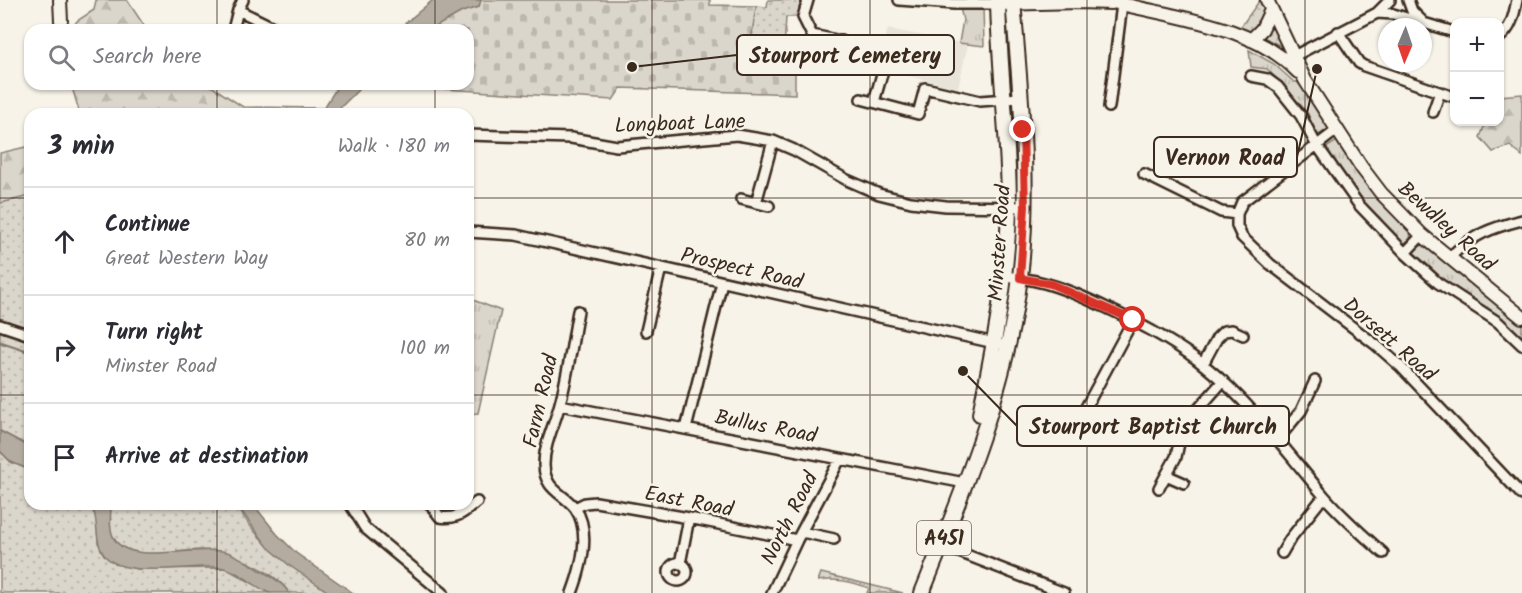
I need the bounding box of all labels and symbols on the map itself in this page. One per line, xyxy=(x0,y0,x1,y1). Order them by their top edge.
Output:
north arrow xyxy=(1378,18,1432,72)
callout: Stourport Cemetery xyxy=(737,35,954,75)
text: Stourport Cemetery xyxy=(749,40,942,75)
street label: Longboat Lane xyxy=(614,106,747,143)
route end xyxy=(1009,116,1035,142)
callout: Vernon Road xyxy=(1154,137,1297,177)
text: Vernon Road xyxy=(1165,142,1286,177)
street label: Bewdley Road xyxy=(1389,174,1503,281)
street label: Minster Road xyxy=(980,183,1021,302)
street label: Prospect Road xyxy=(677,239,806,300)
street label: Dorsett Road xyxy=(1335,290,1444,391)
route start xyxy=(1119,306,1145,332)
street label: Farm Road xyxy=(515,351,568,451)
street label: Bullus Road xyxy=(712,401,820,454)
callout: Stourport Baptist Church xyxy=(1017,406,1289,446)
text: Stourport Baptist Church xyxy=(1029,411,1277,446)
street label: North Road xyxy=(753,466,828,571)
street label: East Road xyxy=(642,478,736,527)
road number: A451 xyxy=(917,521,971,555)

